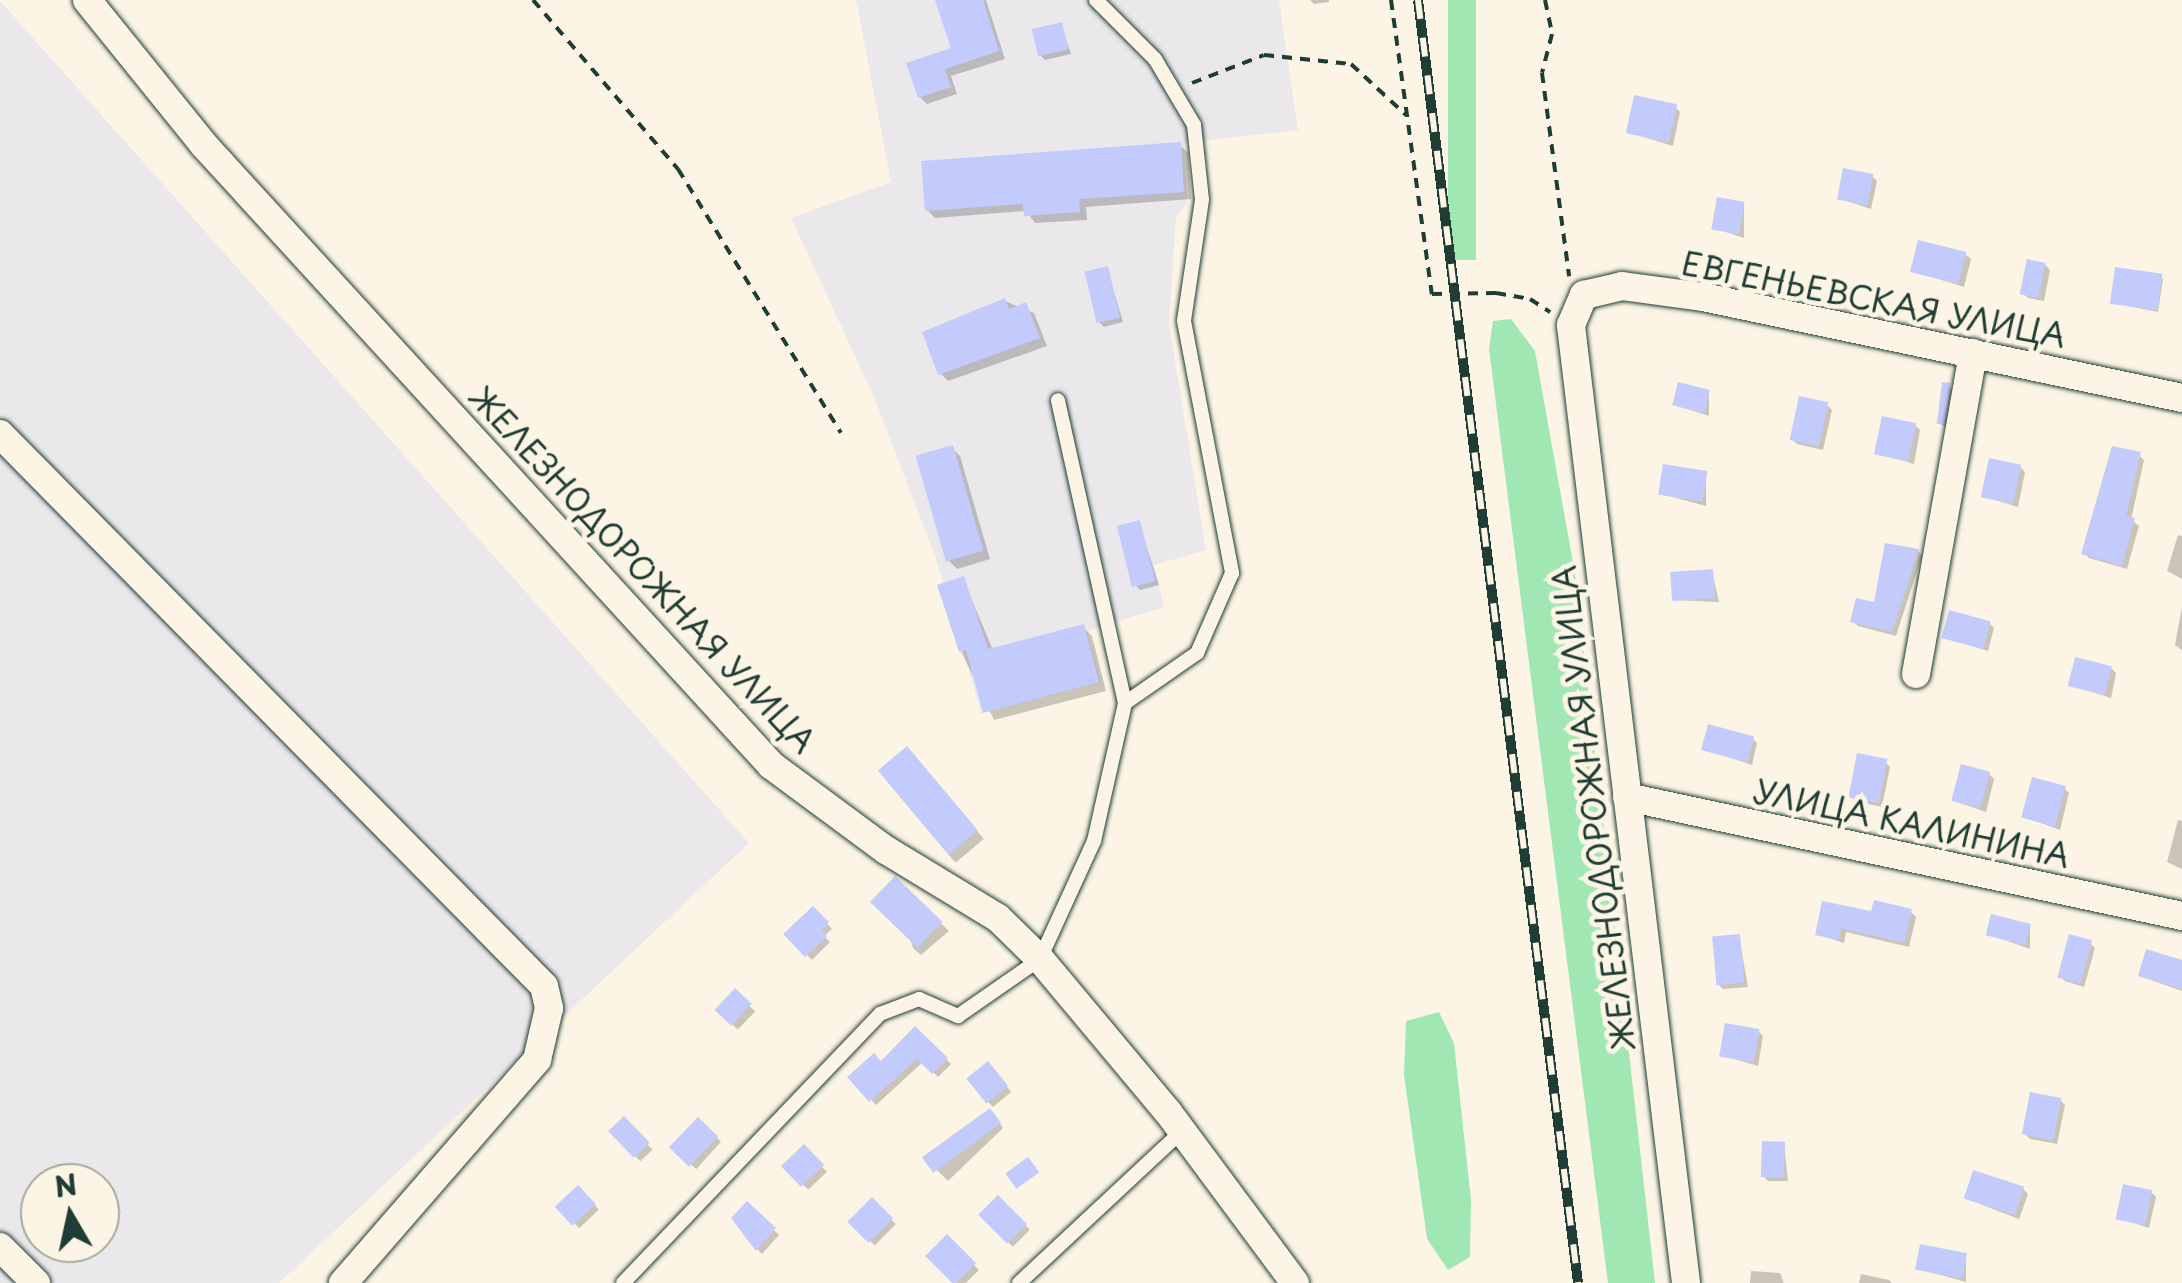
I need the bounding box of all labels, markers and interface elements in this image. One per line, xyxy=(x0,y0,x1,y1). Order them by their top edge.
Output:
street label: ЕВГЕНЬЕВСКАЯ УЛИЦА xyxy=(1679,243,2069,355)
street label: ЖЕЛЕЗНОДОРОЖНАЯ УЛИЦА xyxy=(463,378,823,760)
street label: ЖЕЛЕЗНОДОРОЖНАЯ УЛИЦА xyxy=(1544,564,1642,1052)
street label: УЛИЦА КАЛИНИНА xyxy=(1750,771,2074,875)
text: N xyxy=(51,1162,80,1208)
north arrow xyxy=(20,1163,120,1263)

